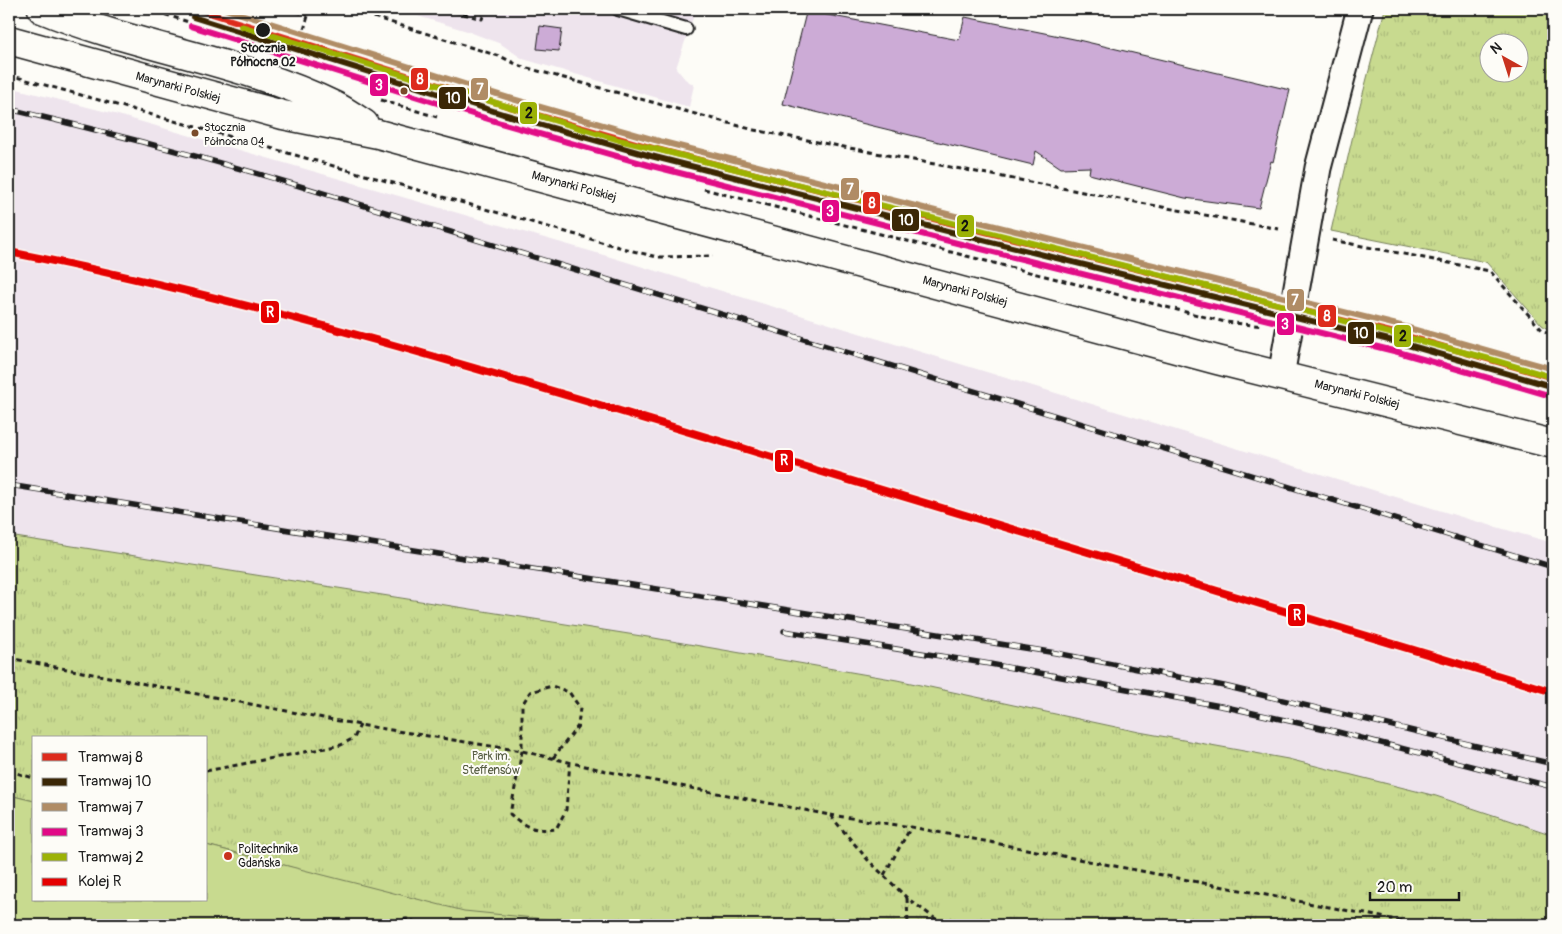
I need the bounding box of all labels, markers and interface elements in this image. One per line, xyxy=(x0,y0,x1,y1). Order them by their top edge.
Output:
marker: Stocznia Północna 02 xyxy=(254,21,272,39)
north arrow xyxy=(1480,32,1530,82)
text: N xyxy=(1487,39,1505,58)
place label: Stocznia Północna 02 xyxy=(230,41,296,70)
line badge: 8 xyxy=(410,67,429,91)
street label: Marynarki Polskiej xyxy=(134,69,222,106)
text: 8 xyxy=(416,71,424,88)
line badge: 3 xyxy=(369,73,389,97)
text: 3 xyxy=(375,77,383,94)
line badge: 7 xyxy=(470,77,489,101)
text: 7 xyxy=(476,81,484,98)
unlabelled marker xyxy=(399,86,409,96)
line badge: 10 xyxy=(438,86,467,110)
text: 10 xyxy=(445,90,461,107)
line badge: 2 xyxy=(519,101,538,125)
text: 2 xyxy=(525,105,533,122)
place label: Stocznia Północna 04 xyxy=(204,121,265,148)
marker: Stocznia Północna 04 xyxy=(190,128,200,138)
street label: Marynarki Polskiej xyxy=(530,168,618,205)
line badge: 7 xyxy=(840,177,860,201)
text: 7 xyxy=(846,181,854,198)
line badge: 8 xyxy=(862,191,881,215)
text: 8 xyxy=(868,195,876,212)
line badge: 3 xyxy=(821,199,840,223)
text: 3 xyxy=(826,203,834,220)
line badge: 10 xyxy=(891,208,920,232)
text: 10 xyxy=(898,212,914,229)
line badge: 2 xyxy=(956,214,975,238)
text: 2 xyxy=(961,218,969,235)
street label: Marynarki Polskiej xyxy=(921,273,1009,310)
line badge: 7 xyxy=(1286,288,1305,312)
text: 7 xyxy=(1291,292,1299,309)
line badge: R xyxy=(260,300,280,324)
text: R xyxy=(266,304,274,321)
line badge: 8 xyxy=(1317,304,1337,328)
text: 8 xyxy=(1323,308,1331,325)
line badge: 3 xyxy=(1276,312,1295,336)
text: 3 xyxy=(1281,316,1289,333)
line badge: 10 xyxy=(1347,321,1375,345)
line badge: 2 xyxy=(1393,324,1412,348)
text: 10 xyxy=(1353,325,1369,342)
text: 2 xyxy=(1399,328,1407,345)
street label: Marynarki Polskiej xyxy=(1313,377,1401,412)
line badge: R xyxy=(774,449,794,473)
text: R xyxy=(780,452,788,469)
line badge: R xyxy=(1287,603,1306,627)
text: R xyxy=(1293,607,1301,624)
legend xyxy=(32,736,208,902)
text: Tramwaj 8 xyxy=(78,748,143,767)
park label: Park im. Steffensów xyxy=(462,749,520,778)
text: Tramwaj 10 xyxy=(78,772,151,791)
text: Tramwaj 7 xyxy=(78,798,143,817)
text: Tramwaj 3 xyxy=(78,822,144,841)
place label: Politechnika Gdańska xyxy=(238,842,298,871)
text: Tramwaj 2 xyxy=(78,848,144,867)
marker: Politechnika Gdańska xyxy=(222,850,234,862)
scale bar xyxy=(1370,869,1458,901)
text: Kolej R xyxy=(78,872,122,891)
text: 20 m xyxy=(1377,878,1412,897)

